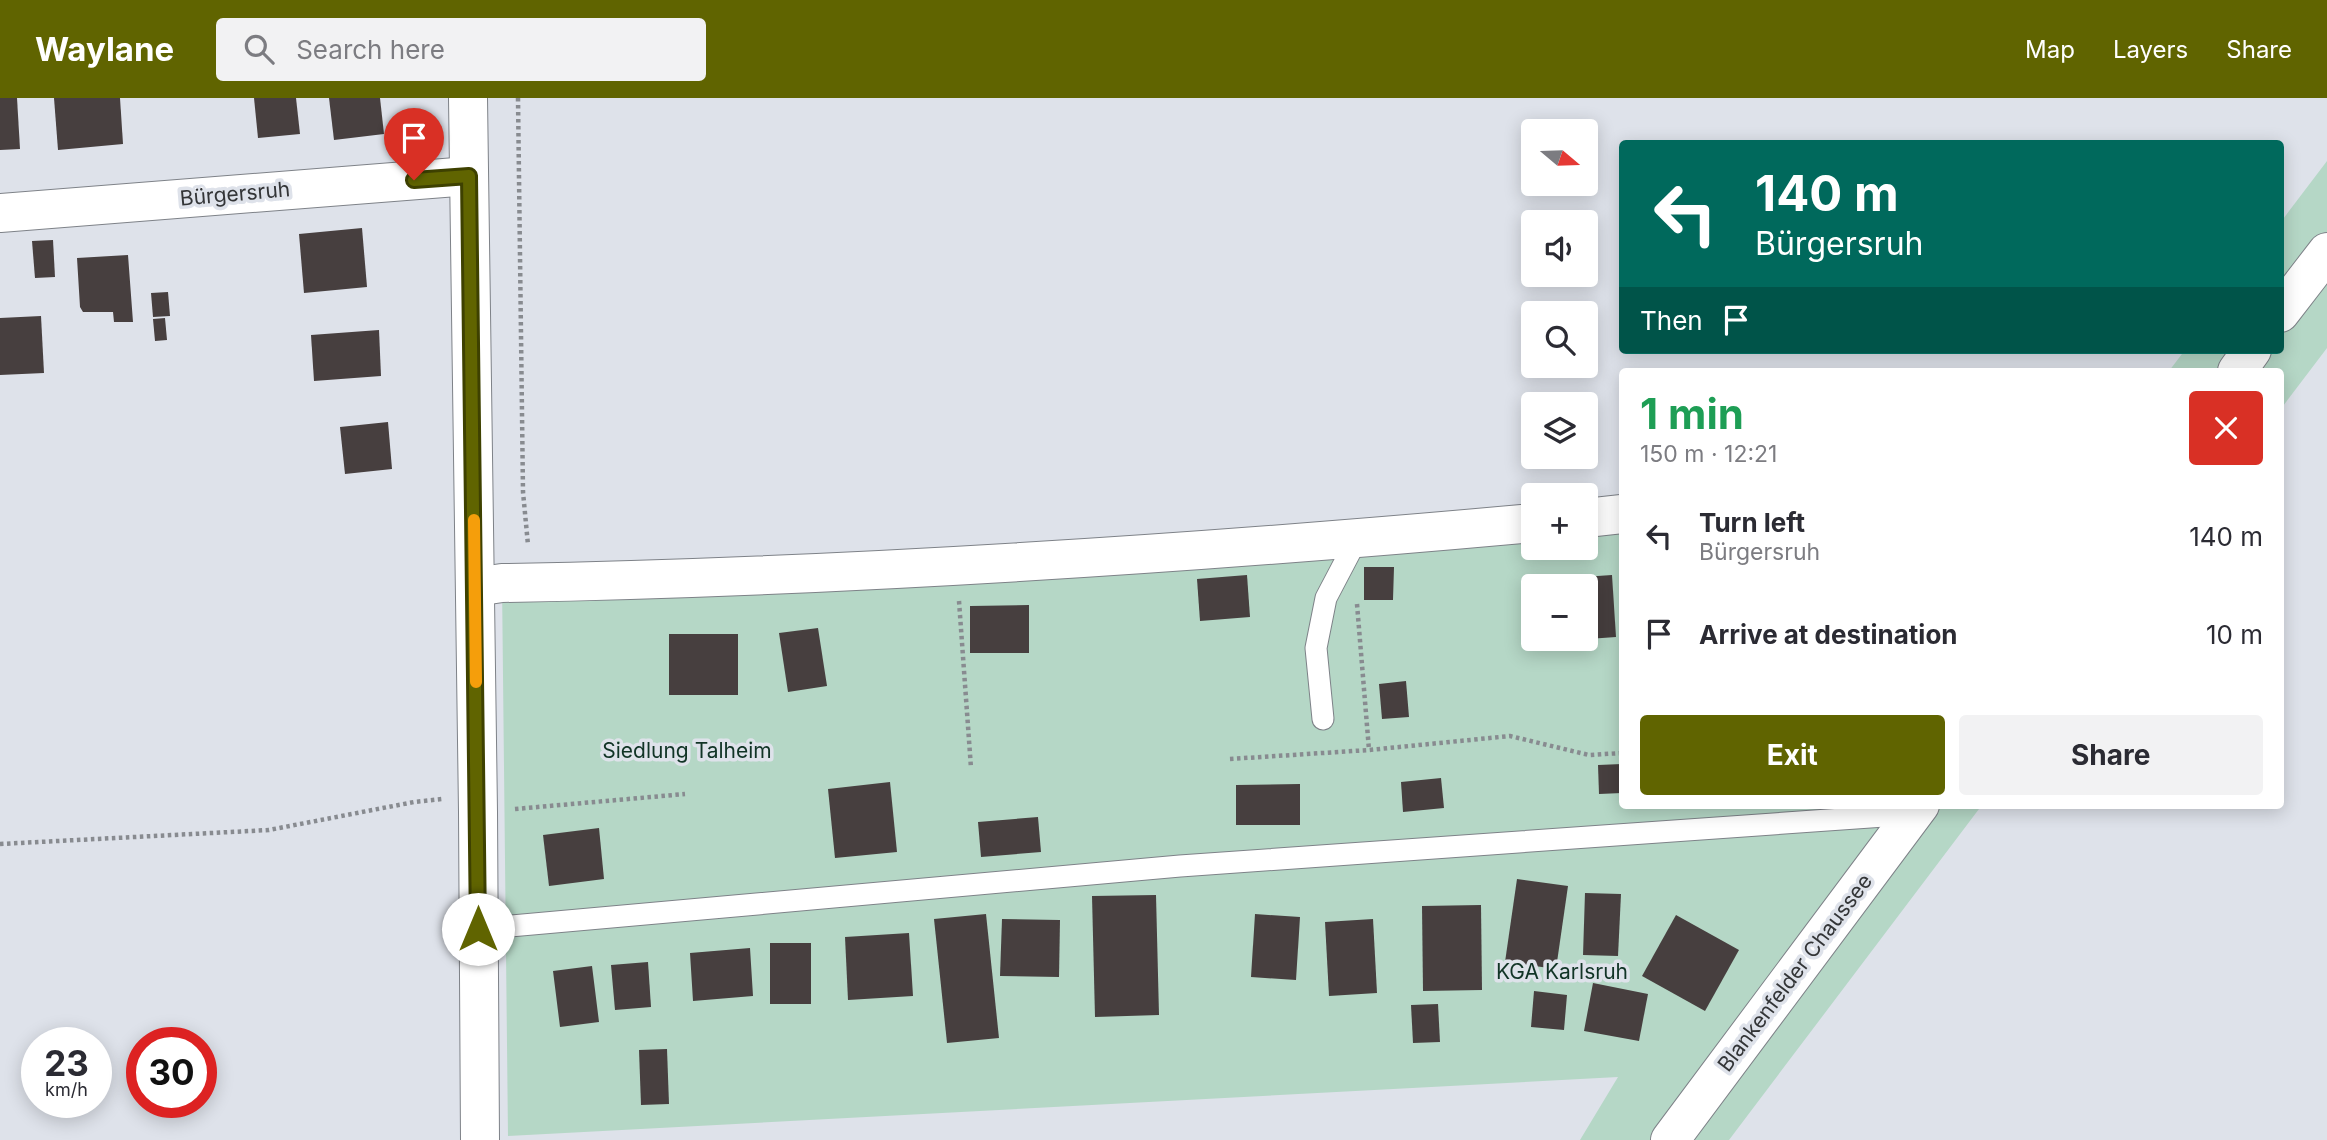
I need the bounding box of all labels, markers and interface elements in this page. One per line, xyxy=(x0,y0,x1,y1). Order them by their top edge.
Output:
search box xyxy=(216,18,706,81)
text: Waylane xyxy=(35,29,174,69)
icon: search xyxy=(240,30,278,68)
text: Search here xyxy=(296,34,445,65)
text: Map xyxy=(2025,35,2075,64)
text: Layers xyxy=(2113,35,2188,64)
text: Share xyxy=(2226,35,2292,64)
pin xyxy=(384,108,444,180)
icon: arrive xyxy=(395,119,433,157)
north arrow xyxy=(1521,119,1598,196)
map controls xyxy=(1521,119,1598,651)
text: 140 m xyxy=(1755,164,1899,223)
icon: left xyxy=(1640,168,1731,259)
street label: Bürgersruh xyxy=(179,176,291,211)
button: sound xyxy=(1521,210,1598,287)
text: Bürgersruh xyxy=(1755,224,1923,263)
button: search xyxy=(1521,301,1598,378)
icon: arrive xyxy=(1717,301,1755,339)
text: Then xyxy=(1640,305,1703,336)
text: 1 min xyxy=(1640,388,1744,439)
button: close xyxy=(2189,391,2263,465)
button: layers xyxy=(1521,392,1598,469)
text: 150 m · 12:21 xyxy=(1640,440,1777,468)
button: + xyxy=(1521,483,1598,560)
text: Turn left xyxy=(1699,507,1805,538)
icon: left xyxy=(1640,517,1678,555)
text: 140 m xyxy=(2189,521,2263,552)
text: Bürgersruh xyxy=(1699,538,1820,566)
button: − xyxy=(1521,574,1598,651)
icon: arrive xyxy=(1640,615,1678,653)
text: Arrive at destination xyxy=(1699,619,1958,650)
text: 10 m xyxy=(2206,619,2263,650)
button: Exit xyxy=(1640,715,1945,795)
button: Share xyxy=(1959,715,2263,795)
park label: Siedlung Talheim xyxy=(602,738,772,763)
street label: Blankenfelder Chaussee xyxy=(1712,869,1877,1076)
position arrow xyxy=(441,892,515,966)
park label: KGA Karlsruh xyxy=(1496,959,1628,984)
speed limit sign: 30 xyxy=(126,1027,217,1118)
text: 23 xyxy=(44,1042,89,1084)
text: km/h xyxy=(45,1079,88,1100)

